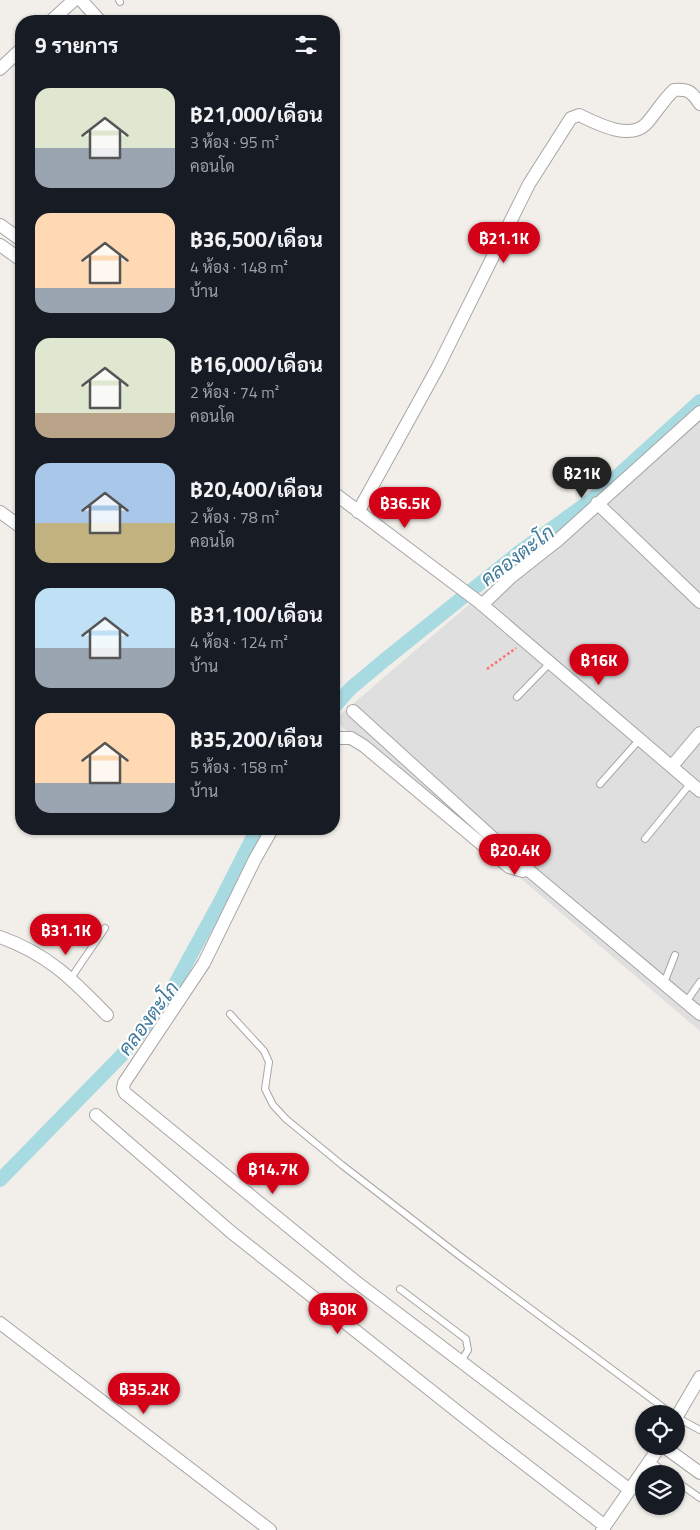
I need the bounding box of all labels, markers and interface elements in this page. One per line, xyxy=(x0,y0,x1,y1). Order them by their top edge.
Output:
text: 9 รายการ xyxy=(35,29,119,61)
icon: filters xyxy=(292,31,320,59)
text: ฿21,000/เดือน xyxy=(190,98,323,130)
icon: home xyxy=(75,108,135,168)
text: 3 ห้อง · 95 m² xyxy=(190,130,279,154)
text: คอนโด xyxy=(190,154,235,178)
pin: ฿21.1K xyxy=(463,222,545,264)
text: ฿36,500/เดือน xyxy=(190,223,323,255)
text: ฿21.1K xyxy=(479,226,529,250)
icon: home xyxy=(75,233,135,293)
text: 4 ห้อง · 148 m² xyxy=(190,255,288,279)
text: บ้าน xyxy=(190,279,218,303)
text: ฿16,000/เดือน xyxy=(190,348,323,380)
icon: home xyxy=(75,358,135,418)
text: 2 ห้อง · 74 m² xyxy=(190,380,279,404)
text: คอนโด xyxy=(190,404,235,428)
pin: ฿21K xyxy=(552,456,612,499)
text: ฿21K xyxy=(563,461,601,485)
text: ฿20,400/เดือน xyxy=(190,473,323,505)
icon: home xyxy=(75,483,135,543)
pin: ฿36.5K xyxy=(364,486,446,529)
text: ฿36.5K xyxy=(380,491,430,515)
text: 2 ห้อง · 78 m² xyxy=(190,505,279,529)
water label: คลองตะโก xyxy=(473,517,561,593)
text: คอนโด xyxy=(190,529,235,553)
text: ฿31,100/เดือน xyxy=(190,598,323,630)
icon: home xyxy=(75,608,135,668)
text: 4 ห้อง · 124 m² xyxy=(190,630,288,654)
pin: ฿16K xyxy=(569,644,629,686)
text: ฿16K xyxy=(580,648,618,672)
text: บ้าน xyxy=(190,654,218,678)
text: ฿35,200/เดือน xyxy=(190,723,323,755)
icon: home xyxy=(75,733,135,793)
text: 5 ห้อง · 158 m² xyxy=(190,755,288,779)
text: บ้าน xyxy=(190,779,218,803)
pin: ฿20.4K xyxy=(474,834,556,876)
text: ฿20.4K xyxy=(490,838,540,862)
pin: ฿31.1K xyxy=(25,914,107,956)
text: ฿31.1K xyxy=(41,918,91,942)
water label: คลองตะโก xyxy=(110,974,186,1062)
pin: ฿14.7K xyxy=(232,1152,314,1195)
text: ฿14.7K xyxy=(248,1157,298,1181)
pin: ฿30K xyxy=(308,1292,368,1335)
text: ฿30K xyxy=(319,1297,357,1321)
pin: ฿35.2K xyxy=(103,1372,185,1415)
text: ฿35.2K xyxy=(119,1377,169,1401)
map controls xyxy=(635,1405,685,1515)
button: locate xyxy=(635,1405,685,1455)
button: layers xyxy=(635,1465,685,1515)

